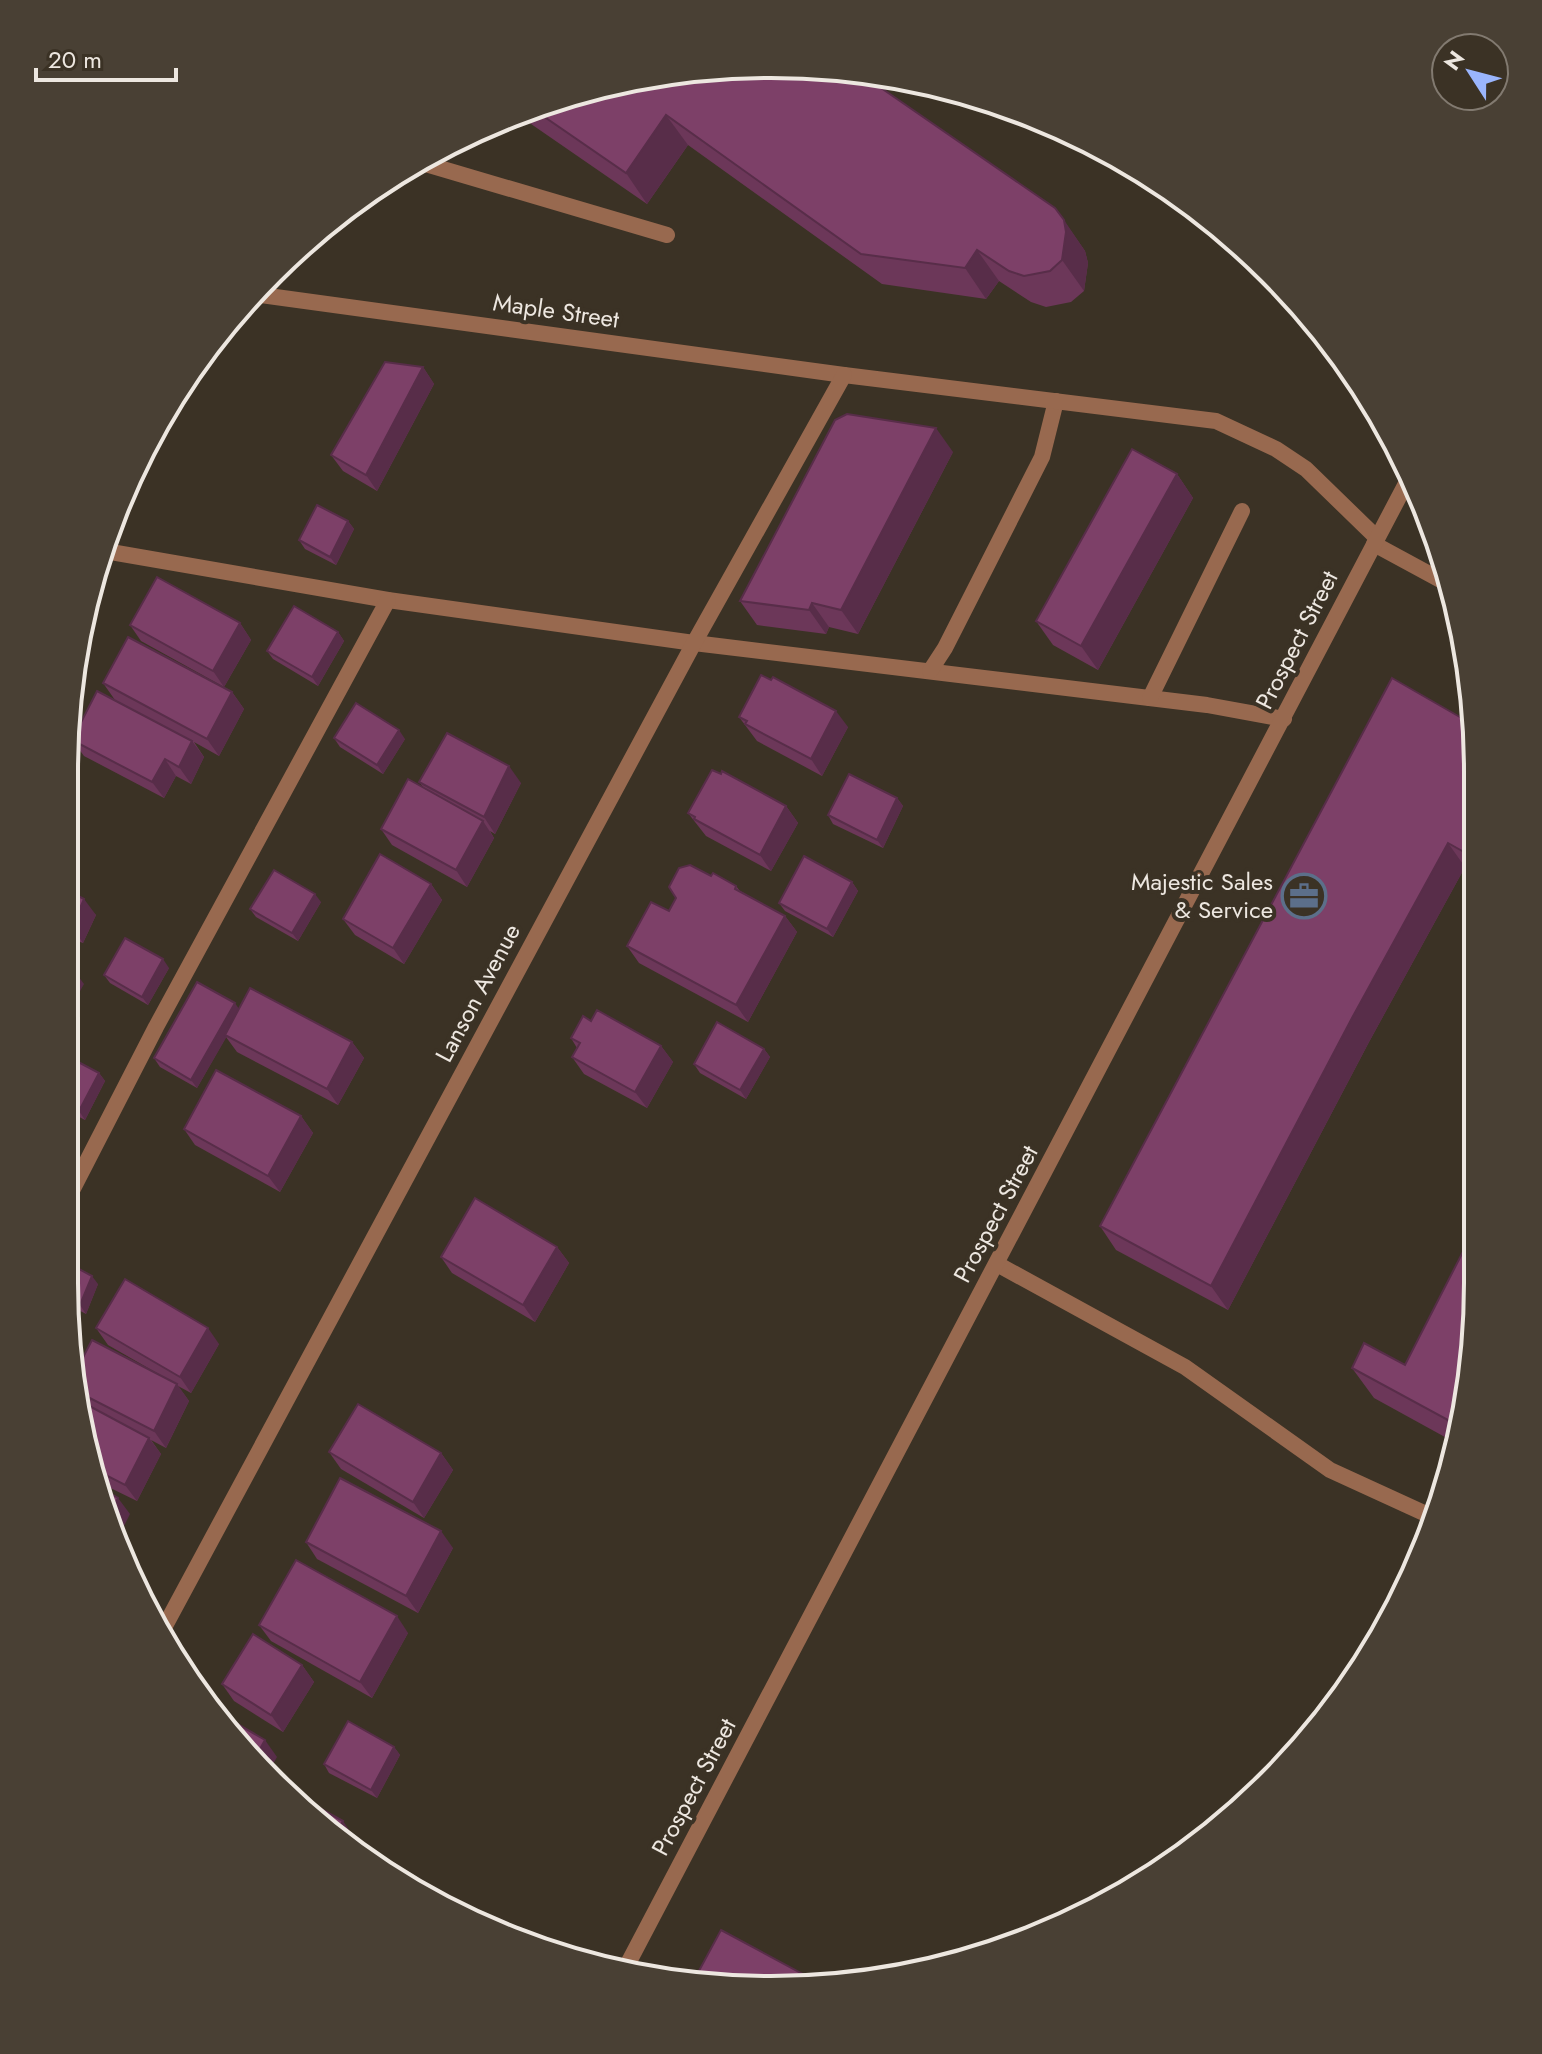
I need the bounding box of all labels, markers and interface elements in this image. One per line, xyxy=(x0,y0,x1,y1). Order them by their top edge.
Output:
scale bar xyxy=(36,32,176,82)
north arrow xyxy=(1430,32,1510,112)
text: 20 m xyxy=(48,42,102,77)
text: N xyxy=(1436,44,1472,77)
street label: Maple Street xyxy=(491,284,622,337)
street label: Prospect Street xyxy=(1247,564,1347,715)
place label: Majestic Sales & Service xyxy=(1131,864,1273,927)
office icon: Majestic Sales & Service xyxy=(1280,872,1328,920)
street label: Lanson Avenue xyxy=(426,917,529,1068)
street label: Prospect Street xyxy=(945,1139,1047,1289)
street label: Prospect Street xyxy=(643,1712,745,1862)

